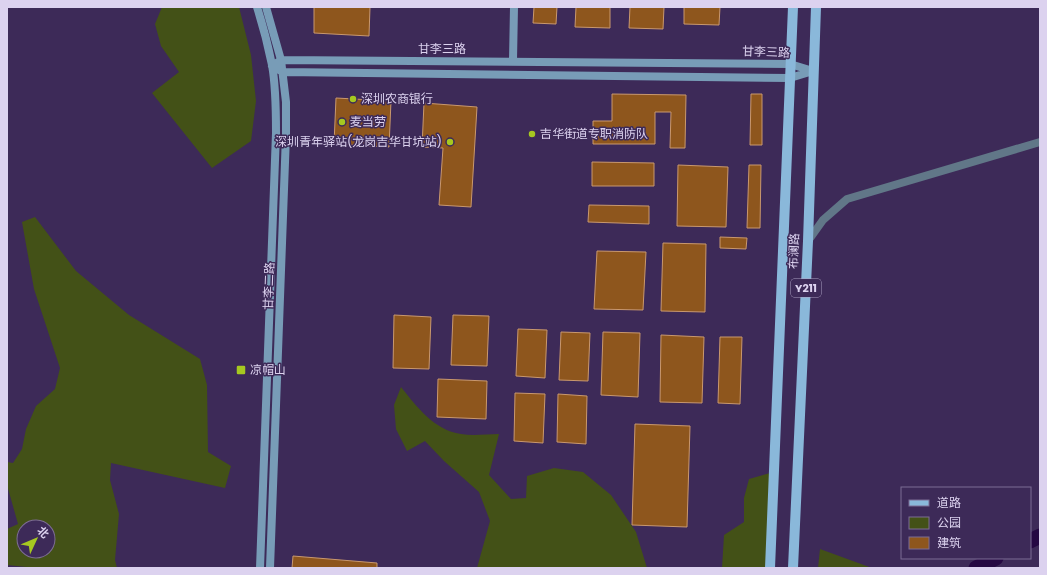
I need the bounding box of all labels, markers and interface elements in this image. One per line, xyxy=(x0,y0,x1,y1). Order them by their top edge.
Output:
street label: 甘李三路 xyxy=(418,40,466,57)
street label: 甘李三路 xyxy=(742,42,790,61)
place label: 深圳农商银行 xyxy=(361,90,433,107)
marker: 深圳农商银行 xyxy=(348,94,358,104)
place label: 麦当劳 xyxy=(350,113,386,130)
marker: 麦当劳 xyxy=(337,117,347,127)
place label: 吉华街道专职消防队 xyxy=(540,125,648,142)
marker: 吉华街道专职消防队 xyxy=(527,129,537,139)
place label: 深圳青年驿站(龙岗吉华甘坑站) xyxy=(275,133,442,150)
marker: 深圳青年驿站(龙岗吉华甘坑站) xyxy=(445,137,455,147)
street label: 布澜路 xyxy=(784,233,803,269)
street label: 甘李二路 xyxy=(259,262,278,310)
road number: Y211 xyxy=(791,279,821,297)
place label: 凉帽山 xyxy=(250,361,286,378)
marker: 凉帽山 xyxy=(235,364,247,376)
legend xyxy=(901,487,1031,559)
text: 道路 xyxy=(937,494,961,511)
text: 公园 xyxy=(937,514,961,531)
north arrow xyxy=(16,519,56,559)
text: 北 xyxy=(34,523,53,542)
text: 建筑 xyxy=(937,534,961,551)

